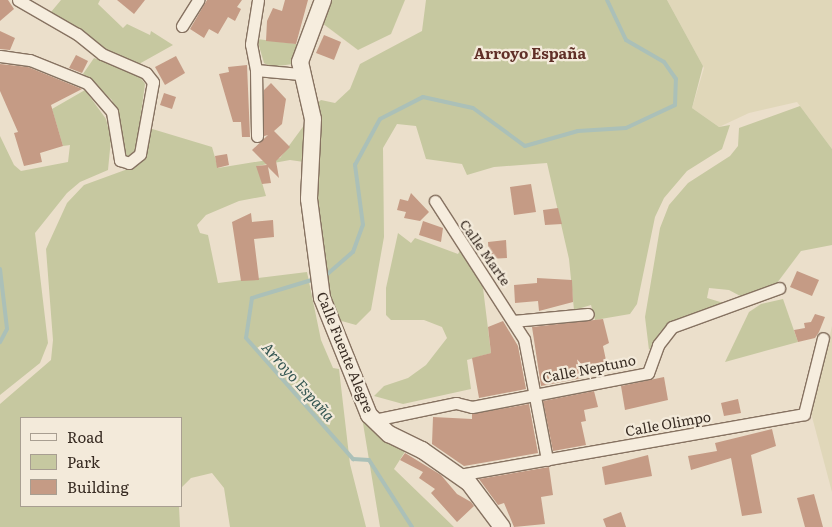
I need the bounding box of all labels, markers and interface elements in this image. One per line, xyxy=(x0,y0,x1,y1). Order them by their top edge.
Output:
district label: Arroyo España xyxy=(474,44,586,62)
street label: Calle Marte xyxy=(457,216,515,288)
street label: Calle Fuente Alegre xyxy=(314,289,378,415)
water label: Arroyo España xyxy=(259,338,339,424)
street label: Calle Neptuno xyxy=(541,351,637,385)
street label: Calle Olimpo xyxy=(624,407,712,439)
legend xyxy=(20,417,182,507)
text: Road xyxy=(67,425,103,448)
text: Park xyxy=(67,450,100,473)
text: Building xyxy=(67,475,129,498)

